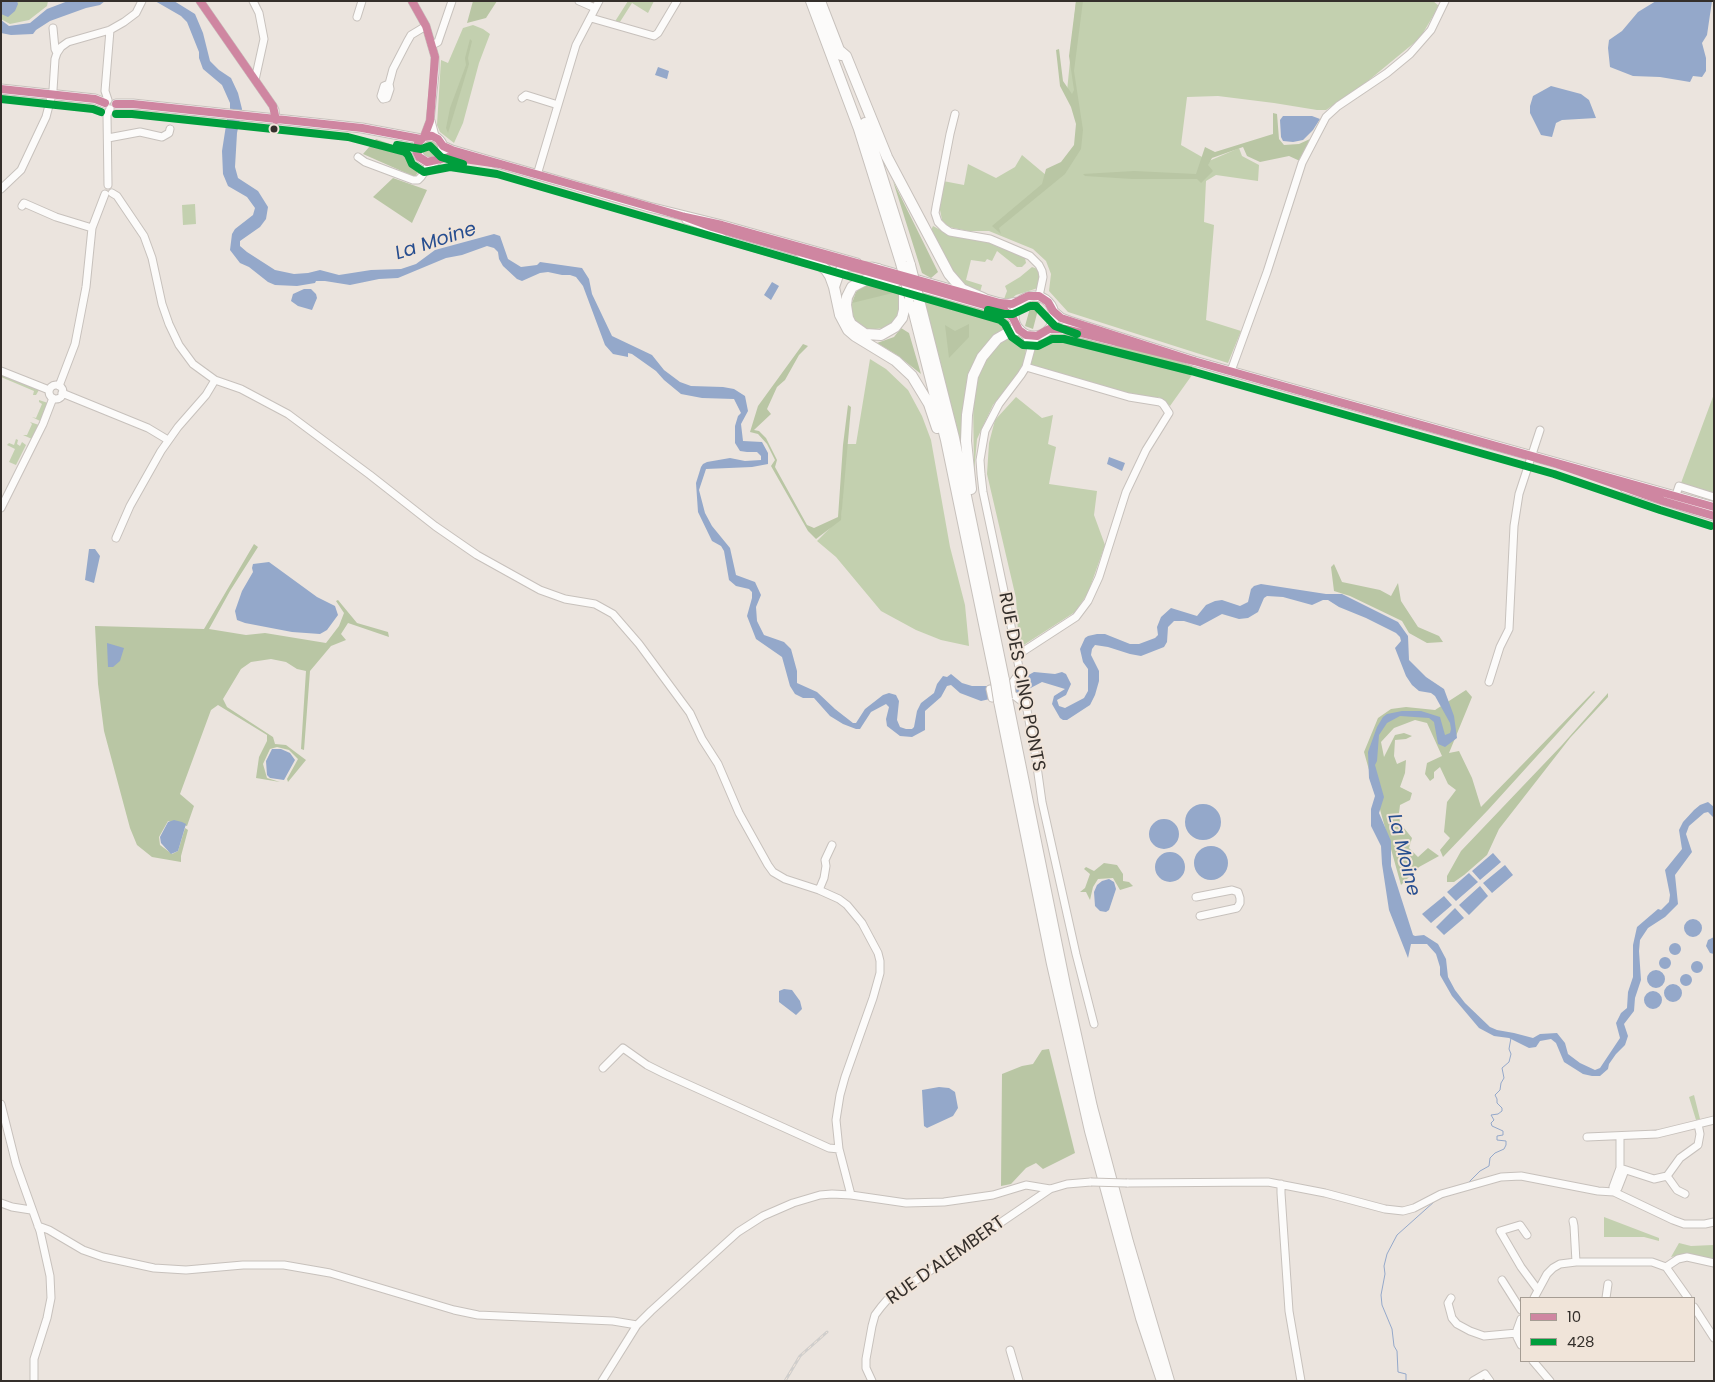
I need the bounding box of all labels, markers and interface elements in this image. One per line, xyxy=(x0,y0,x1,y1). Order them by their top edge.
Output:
unlabelled marker xyxy=(269,124,279,134)
water label: La Moine xyxy=(393,218,479,266)
street label: RUE DES CINQ PONTS xyxy=(993,591,1049,773)
water label: La Moine xyxy=(1382,812,1424,898)
street label: RUE D’ALEMBERT xyxy=(883,1212,1009,1310)
legend xyxy=(1520,1297,1695,1362)
text: 10 xyxy=(1567,1306,1581,1327)
text: 428 xyxy=(1567,1331,1595,1352)

